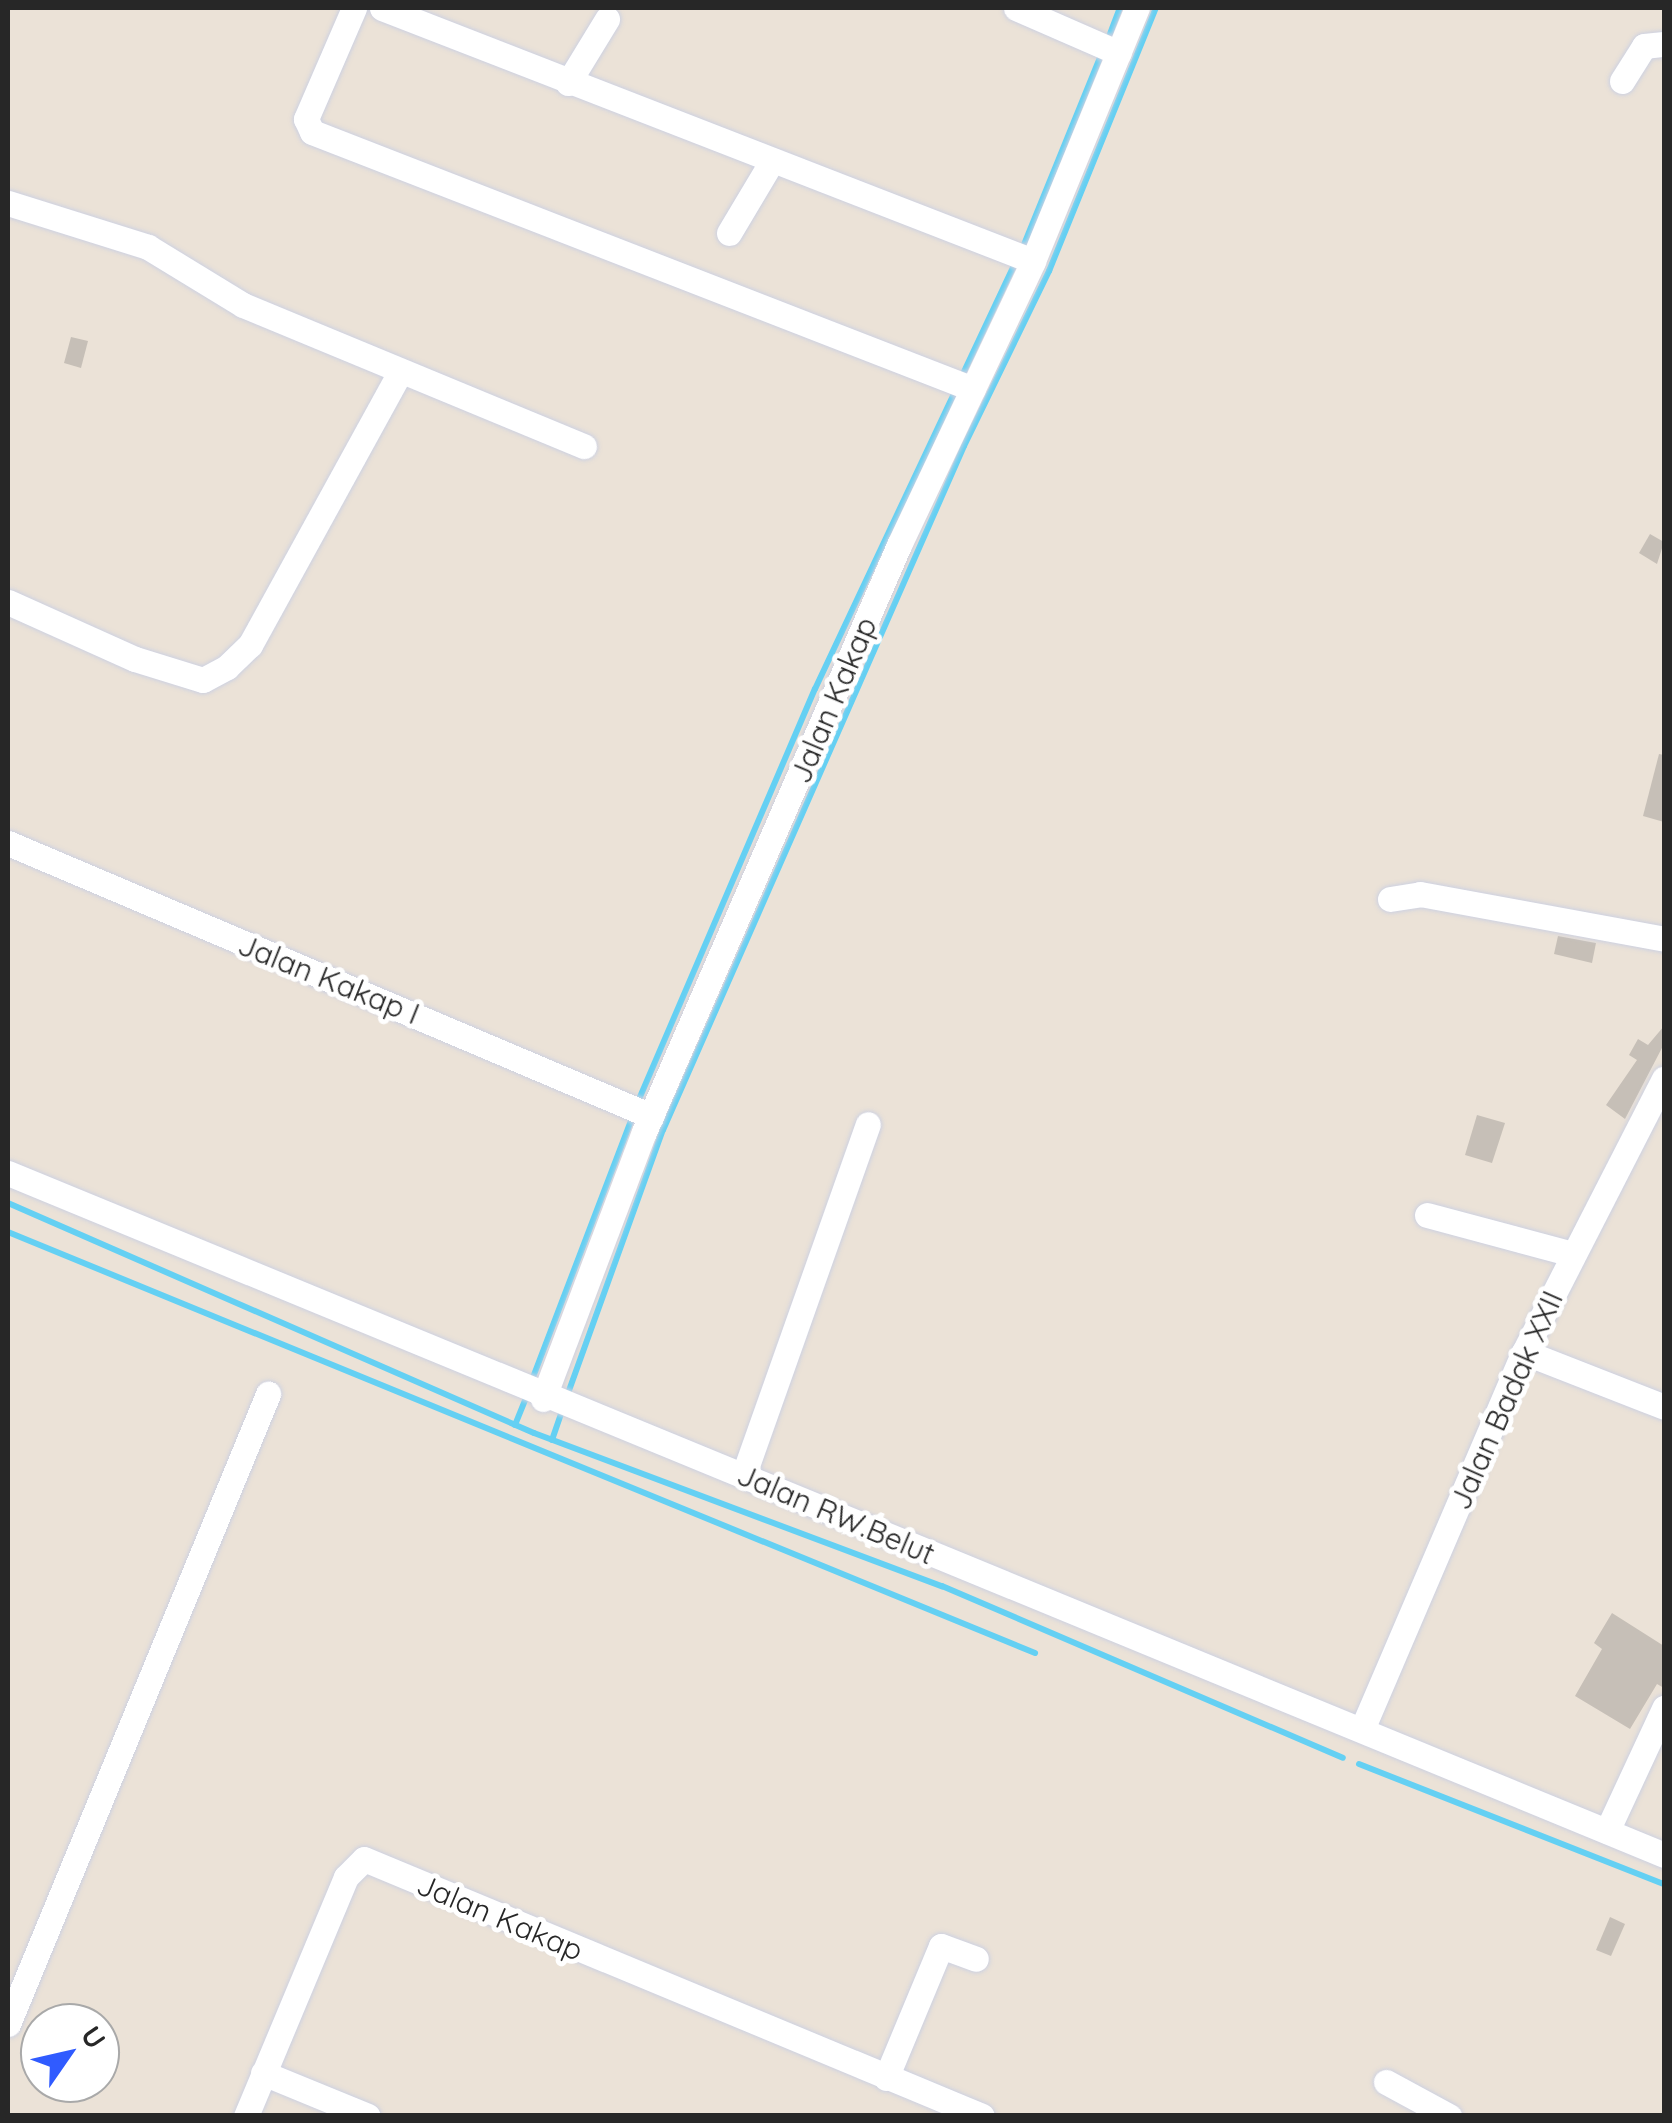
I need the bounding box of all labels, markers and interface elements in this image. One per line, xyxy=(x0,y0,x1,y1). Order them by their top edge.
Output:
street label: Jalan Kakap xyxy=(782,612,884,788)
street label: Jalan Kakap I xyxy=(233,926,425,1032)
street label: Jalan Badak XXII xyxy=(1442,1285,1570,1515)
street label: Jalan RW.Belut xyxy=(732,1456,940,1572)
street label: Jalan Kakap xyxy=(412,1866,588,1968)
north arrow xyxy=(20,2003,120,2103)
text: U xyxy=(74,2019,114,2055)

